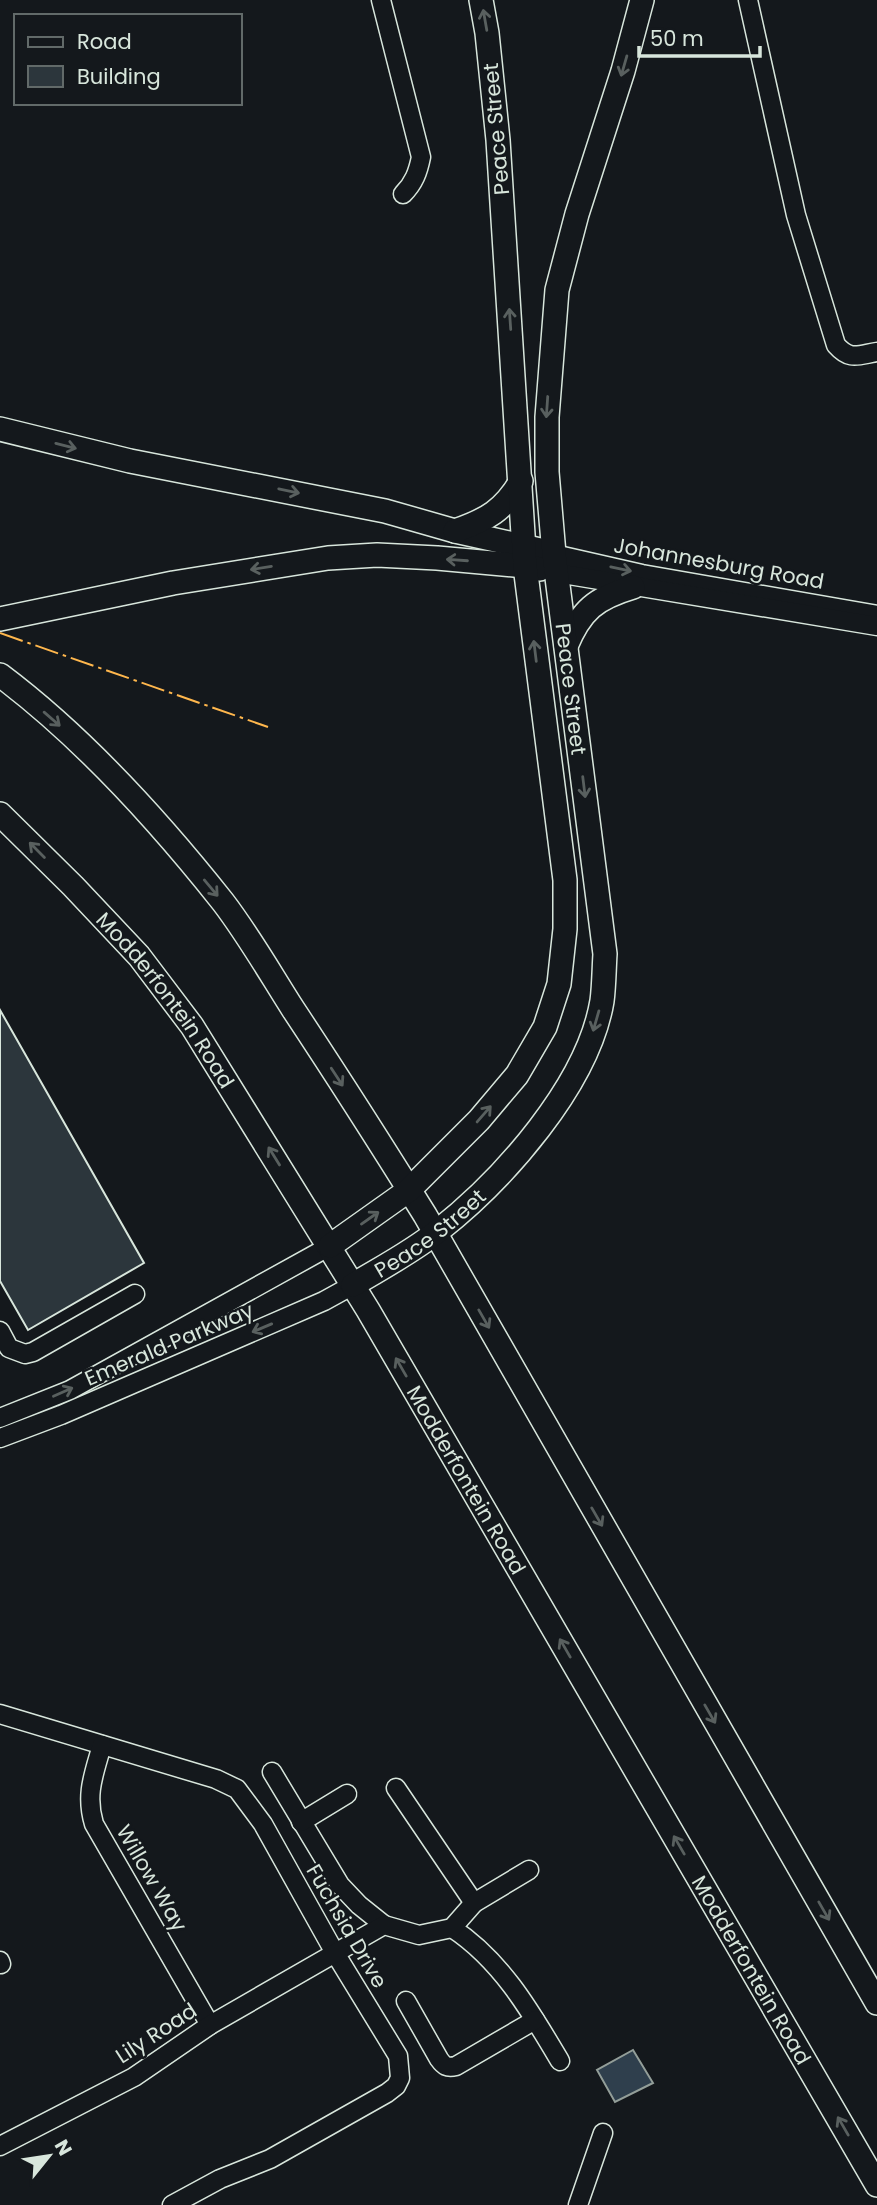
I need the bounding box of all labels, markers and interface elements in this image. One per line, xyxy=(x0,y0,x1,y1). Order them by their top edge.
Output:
one-way arrow xyxy=(477,9,491,32)
legend xyxy=(14,14,242,105)
scale bar xyxy=(639,14,760,58)
text: 50 m xyxy=(650,24,704,53)
text: Road xyxy=(77,27,132,56)
one-way arrow xyxy=(617,54,630,77)
text: Building xyxy=(77,62,161,91)
street label: Peace Street xyxy=(476,62,516,196)
one-way arrow xyxy=(503,309,516,331)
one-way arrow xyxy=(541,395,554,418)
one-way arrow xyxy=(54,440,77,453)
one-way arrow xyxy=(277,485,300,499)
street label: Johannesburg Road xyxy=(612,530,826,596)
one-way arrow xyxy=(446,553,469,566)
one-way arrow xyxy=(250,562,273,575)
one-way arrow xyxy=(609,562,632,576)
street label: Peace Street xyxy=(549,622,593,756)
one-way arrow xyxy=(529,640,542,662)
one-way arrow xyxy=(43,711,61,727)
one-way arrow xyxy=(577,775,590,798)
one-way arrow xyxy=(29,841,46,858)
one-way arrow xyxy=(202,879,218,897)
street label: Modderfontein Road xyxy=(90,905,241,1094)
one-way arrow xyxy=(589,1009,602,1032)
one-way arrow xyxy=(331,1066,345,1086)
one-way arrow xyxy=(476,1105,492,1123)
one-way arrow xyxy=(266,1147,280,1167)
street label: Peace Street xyxy=(369,1182,492,1284)
one-way arrow xyxy=(360,1211,379,1225)
street label: Emerald Parkway xyxy=(80,1295,258,1393)
one-way arrow xyxy=(478,1309,492,1329)
one-way arrow xyxy=(252,1322,273,1335)
one-way arrow xyxy=(394,1357,407,1378)
street label: Modderfontein Road xyxy=(400,1380,533,1580)
one-way arrow xyxy=(52,1385,73,1398)
one-way arrow xyxy=(591,1506,604,1527)
one-way arrow xyxy=(558,1639,572,1659)
one-way arrow xyxy=(703,1704,717,1724)
street label: Willow Way xyxy=(110,1819,194,1937)
one-way arrow xyxy=(672,1836,686,1856)
street label: Fuchsia Drive xyxy=(300,1859,394,1993)
street label: Modderfontein Road xyxy=(685,1870,818,2070)
one-way arrow xyxy=(817,1901,831,1921)
street label: Lily Road xyxy=(110,1996,202,2070)
one-way arrow xyxy=(836,2117,850,2137)
north arrow xyxy=(14,2121,84,2191)
text: N xyxy=(48,2135,79,2161)

